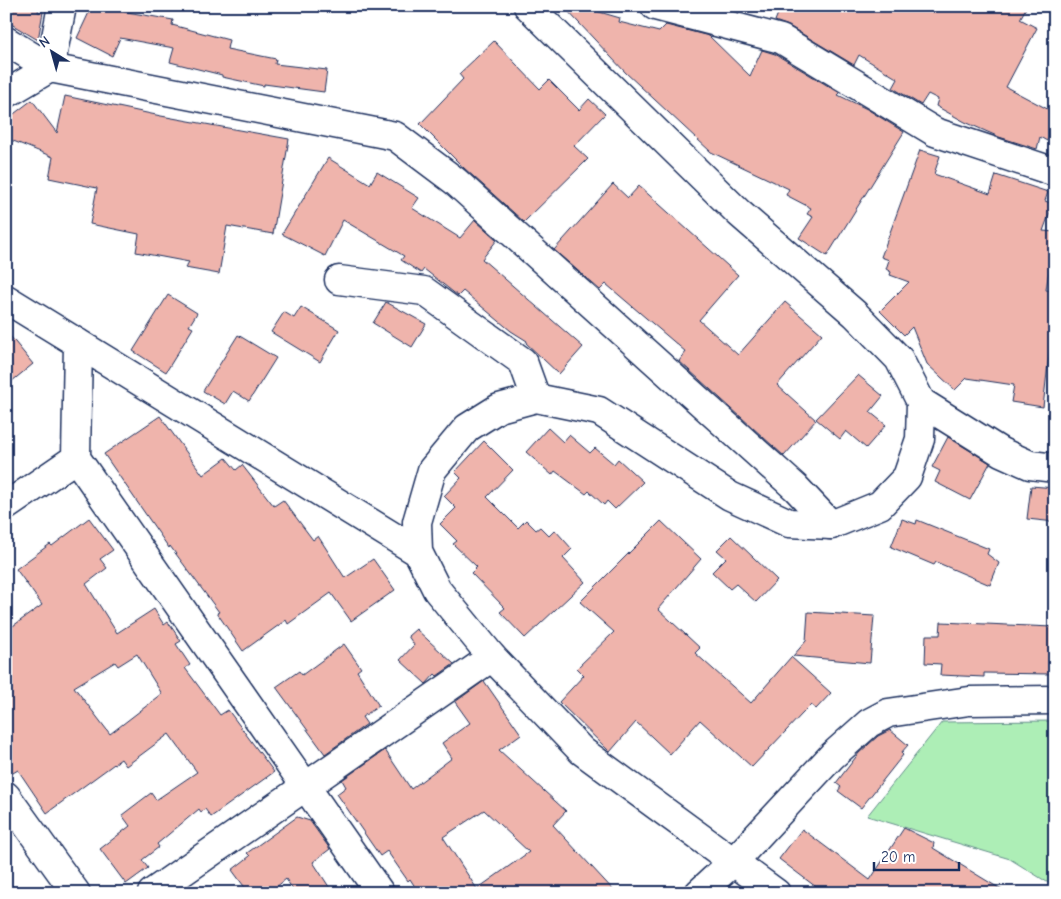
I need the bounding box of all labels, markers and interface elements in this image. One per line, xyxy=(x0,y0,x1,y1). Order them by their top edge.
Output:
north arrow xyxy=(28,28,78,78)
text: N xyxy=(36,32,53,52)
scale bar xyxy=(874,839,958,871)
text: 20 m xyxy=(881,848,915,866)

